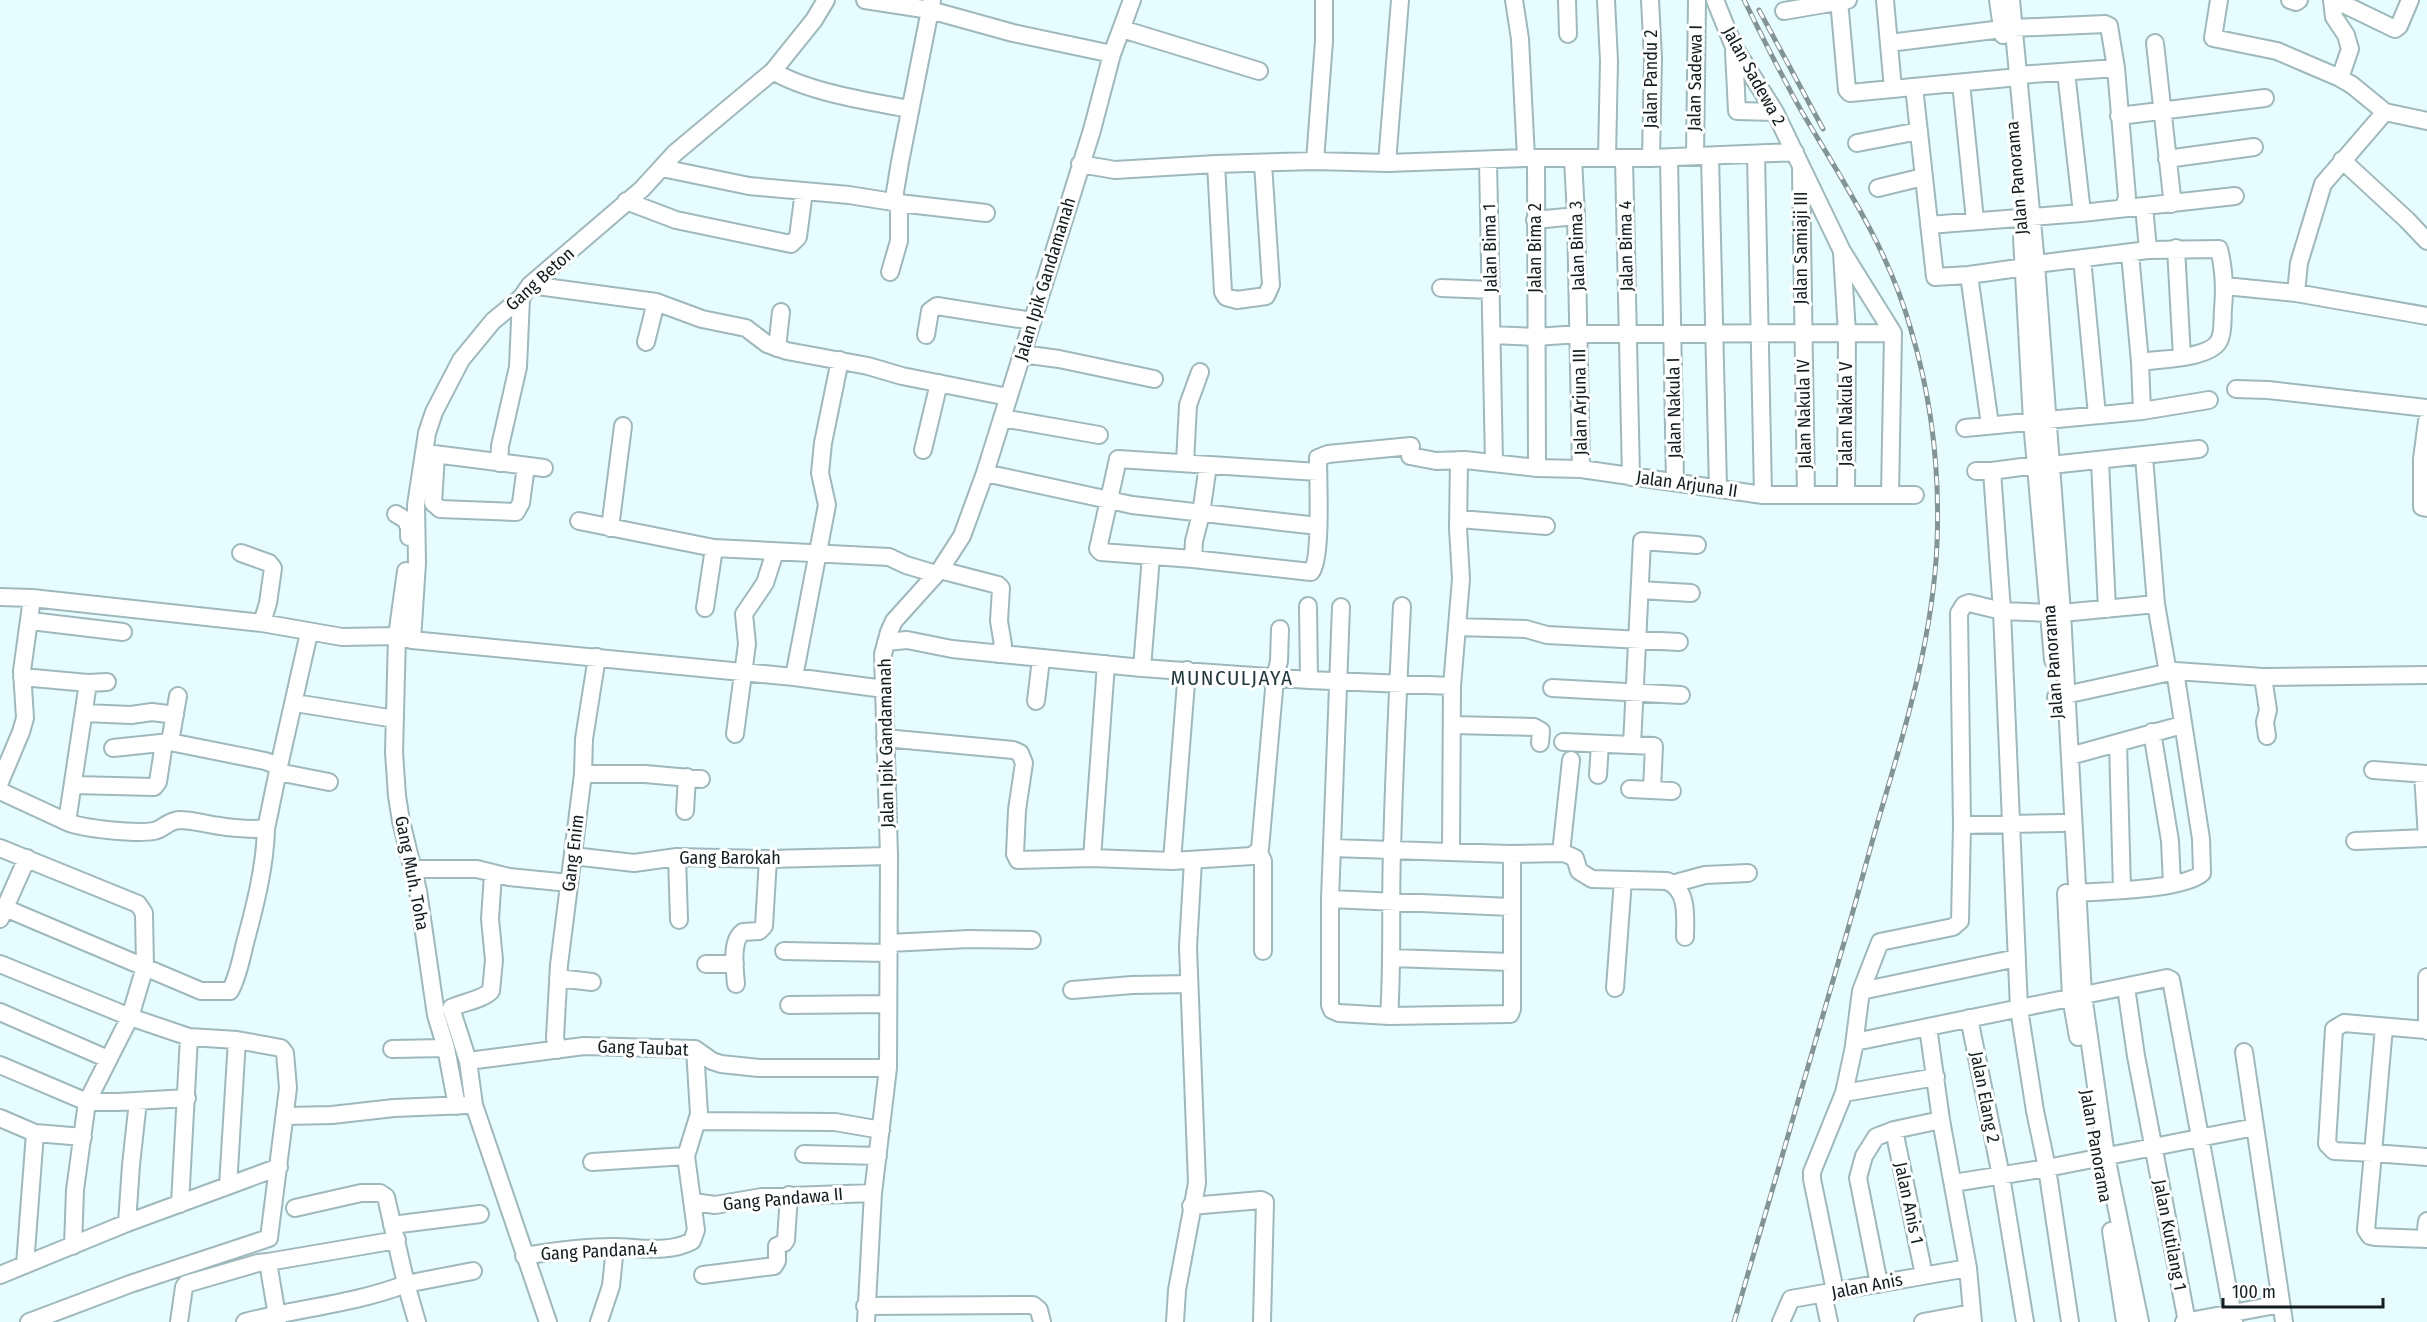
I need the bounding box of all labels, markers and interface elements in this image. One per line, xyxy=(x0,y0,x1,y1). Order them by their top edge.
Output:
street label: Jalan Sadewa 2 xyxy=(1718,23,1790,129)
street label: Jalan Sadewa I xyxy=(1683,25,1707,131)
street label: Jalan Pandu 2 xyxy=(1640,30,1662,128)
street label: Jalan Panorama xyxy=(2001,120,2033,236)
street label: Jalan Samiaji III xyxy=(1790,192,1812,304)
street label: Jalan Ipik Gandamanah xyxy=(1010,195,1080,363)
street label: Jalan Bima 4 xyxy=(1614,200,1638,292)
street label: Jalan Bima 3 xyxy=(1564,201,1590,291)
street label: Jalan Bima 1 xyxy=(1478,203,1502,293)
street label: Jalan Bima 2 xyxy=(1524,203,1546,293)
street label: Gang Beton xyxy=(501,243,579,315)
street label: Jalan Arjuna III xyxy=(1568,348,1592,456)
street label: Jalan Nakula I xyxy=(1662,358,1686,458)
street label: Jalan Nakula IV xyxy=(1792,358,1816,469)
street label: Jalan Nakula V xyxy=(1835,361,1857,467)
street label: Jalan Arjuna II xyxy=(1635,466,1739,502)
street label: Jalan Panorama xyxy=(2038,604,2068,720)
street label: Jalan Ipik Gandamanah xyxy=(874,658,898,828)
district label: MUNCULJAYA xyxy=(1171,665,1293,691)
street label: Gang Enim xyxy=(557,813,589,893)
street label: Gang Muh. Toha xyxy=(390,814,434,932)
street label: Gang Barokah xyxy=(679,847,781,869)
street label: Gang Taubat xyxy=(597,1035,689,1061)
street label: Jalan Elang 2 xyxy=(1965,1049,2005,1145)
street label: Jalan Panorama xyxy=(2075,1088,2117,1204)
street label: Jalan Anis 1 xyxy=(1890,1160,1928,1246)
street label: Jalan Kutilang 1 xyxy=(2148,1178,2192,1292)
street label: Gang Pandawa II xyxy=(722,1183,844,1215)
street label: Gang Pandana.4 xyxy=(540,1237,658,1265)
street label: Jalan Anis xyxy=(1830,1268,1905,1304)
scale bar xyxy=(2223,1271,2384,1309)
text: 100 m xyxy=(2232,1281,2276,1303)

